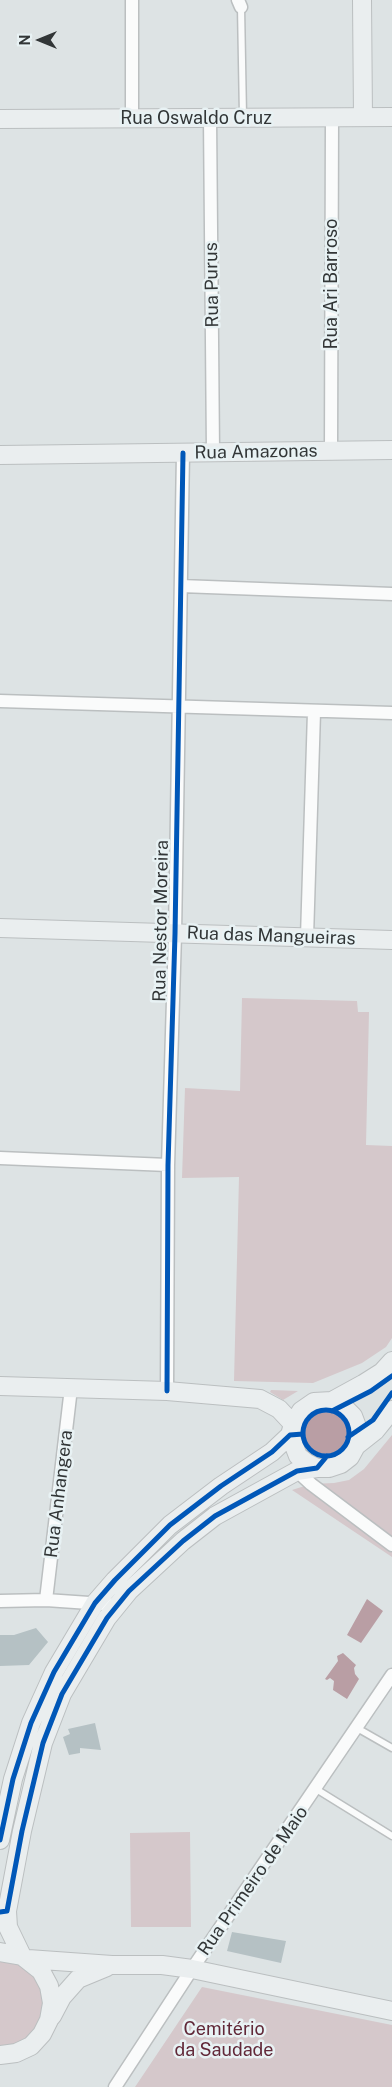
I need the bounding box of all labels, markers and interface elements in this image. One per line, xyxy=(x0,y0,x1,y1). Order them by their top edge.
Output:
north arrow xyxy=(15,15,65,65)
text: N xyxy=(17,35,33,45)
street label: Rua Oswaldo Cruz xyxy=(120,107,272,129)
street label: Rua Ari Barroso xyxy=(320,219,342,349)
street label: Rua Purus xyxy=(200,242,224,328)
street label: Rua Amazonas xyxy=(194,440,318,464)
street label: Rua Nestor Moreira xyxy=(149,840,173,1002)
street label: Rua das Mangueiras xyxy=(186,922,356,950)
street label: Rua Anhangera xyxy=(40,1429,78,1559)
street label: Rua Primeiro de Maio xyxy=(193,1802,313,1960)
park label: Cemitério da Saudade xyxy=(174,2018,274,2060)

